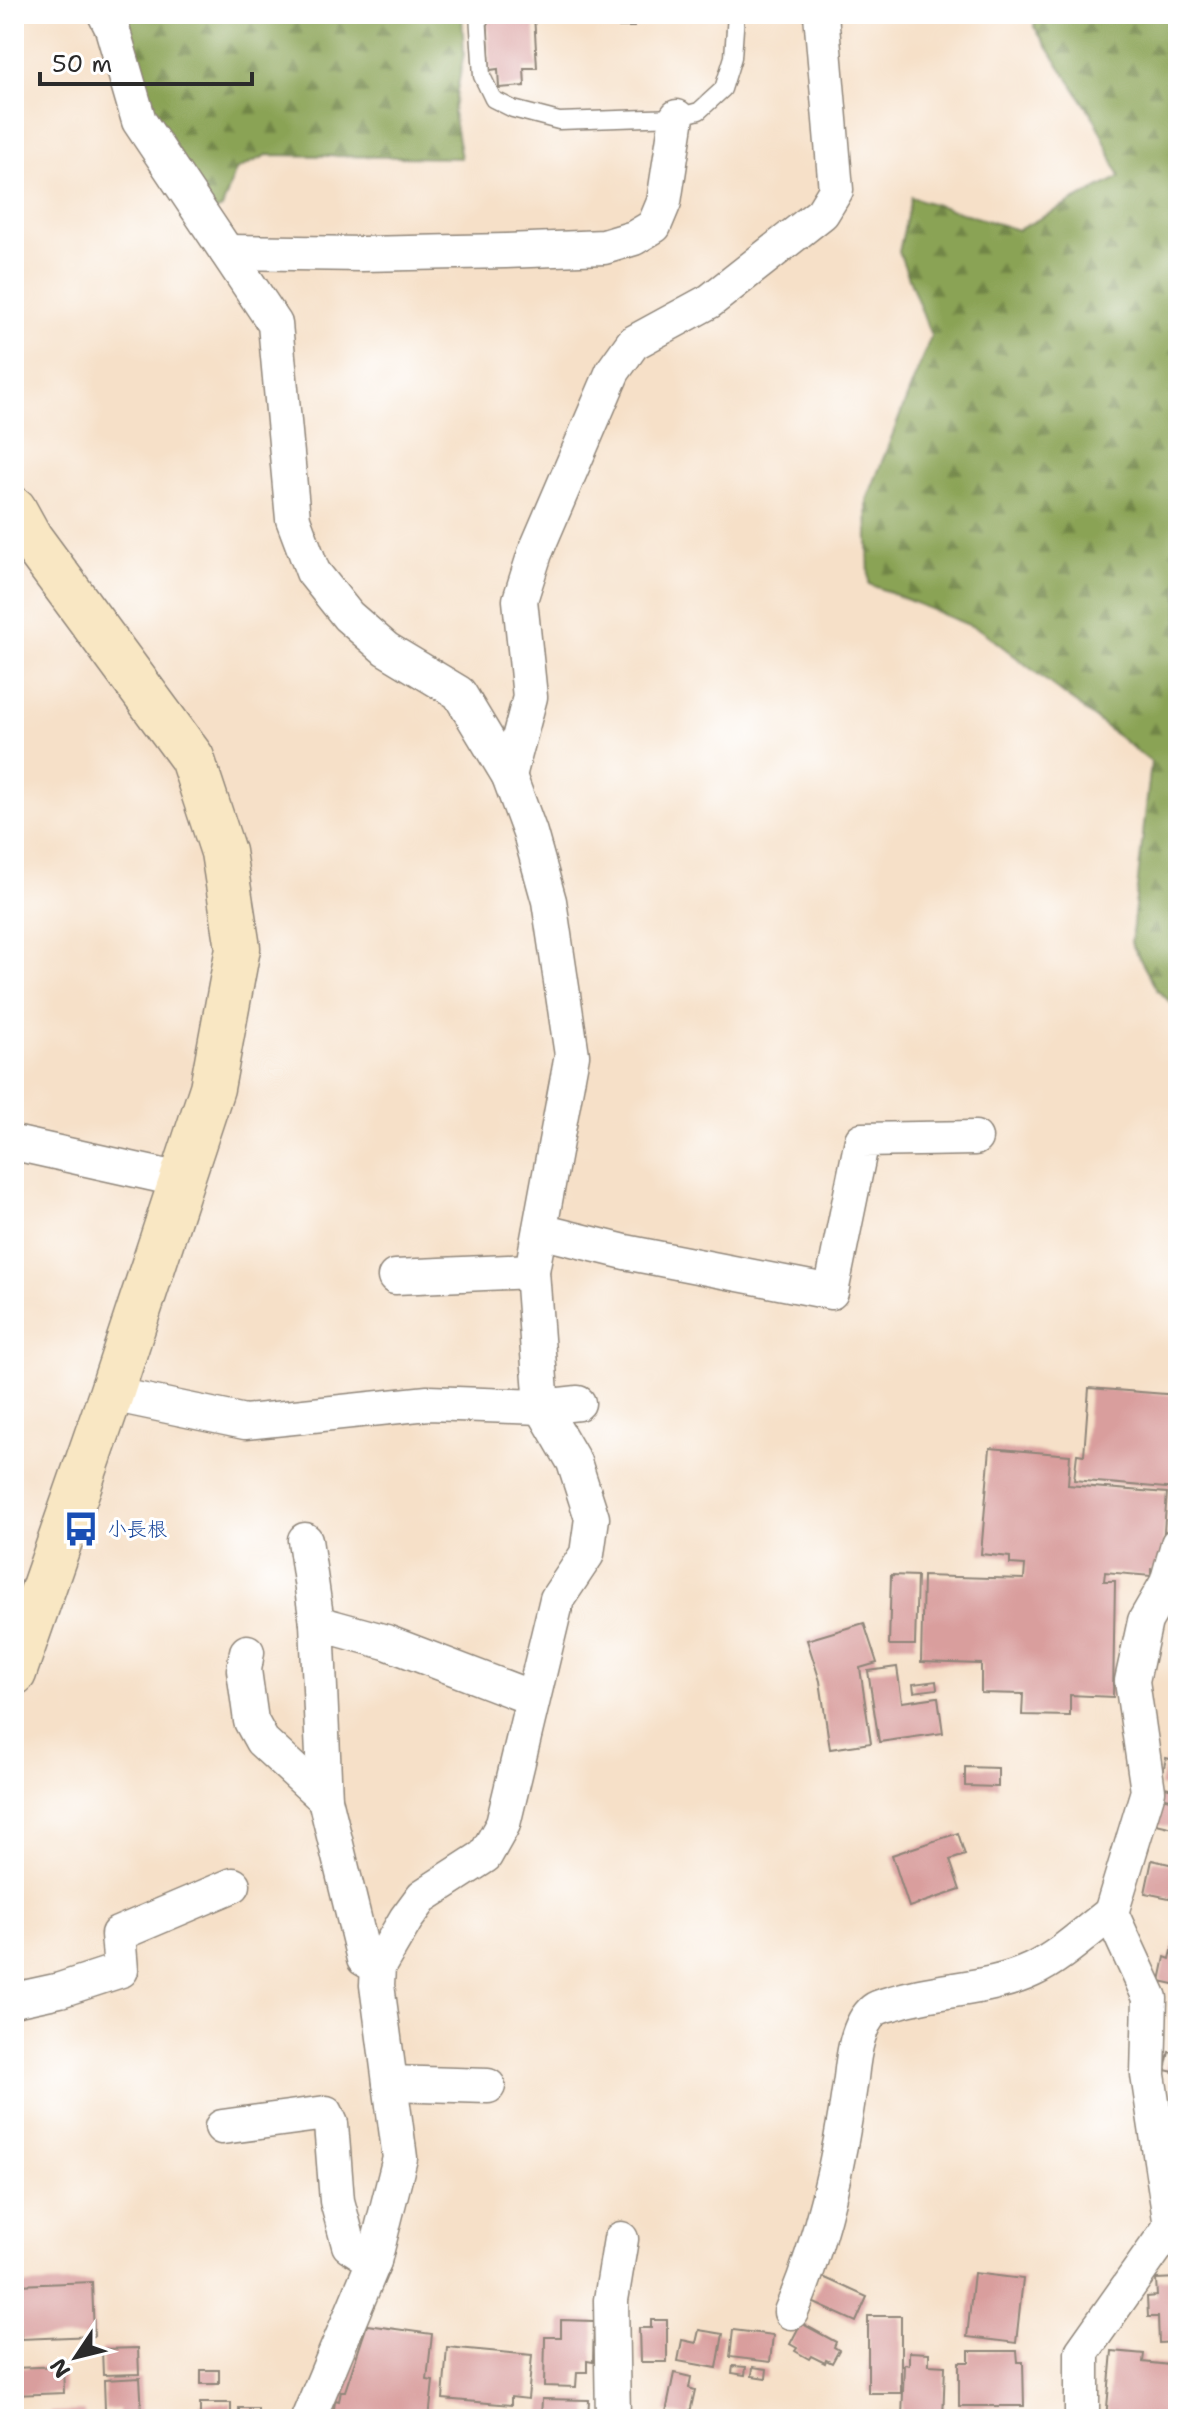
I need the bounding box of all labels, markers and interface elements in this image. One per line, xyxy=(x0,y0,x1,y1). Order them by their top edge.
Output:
scale bar xyxy=(40,36,252,86)
text: 50 m xyxy=(52,48,112,80)
bus stop icon: 小長根 xyxy=(62,1510,100,1548)
place label: 小長根 xyxy=(107,1516,167,1542)
north arrow xyxy=(36,2317,116,2397)
text: N xyxy=(43,2353,77,2384)

